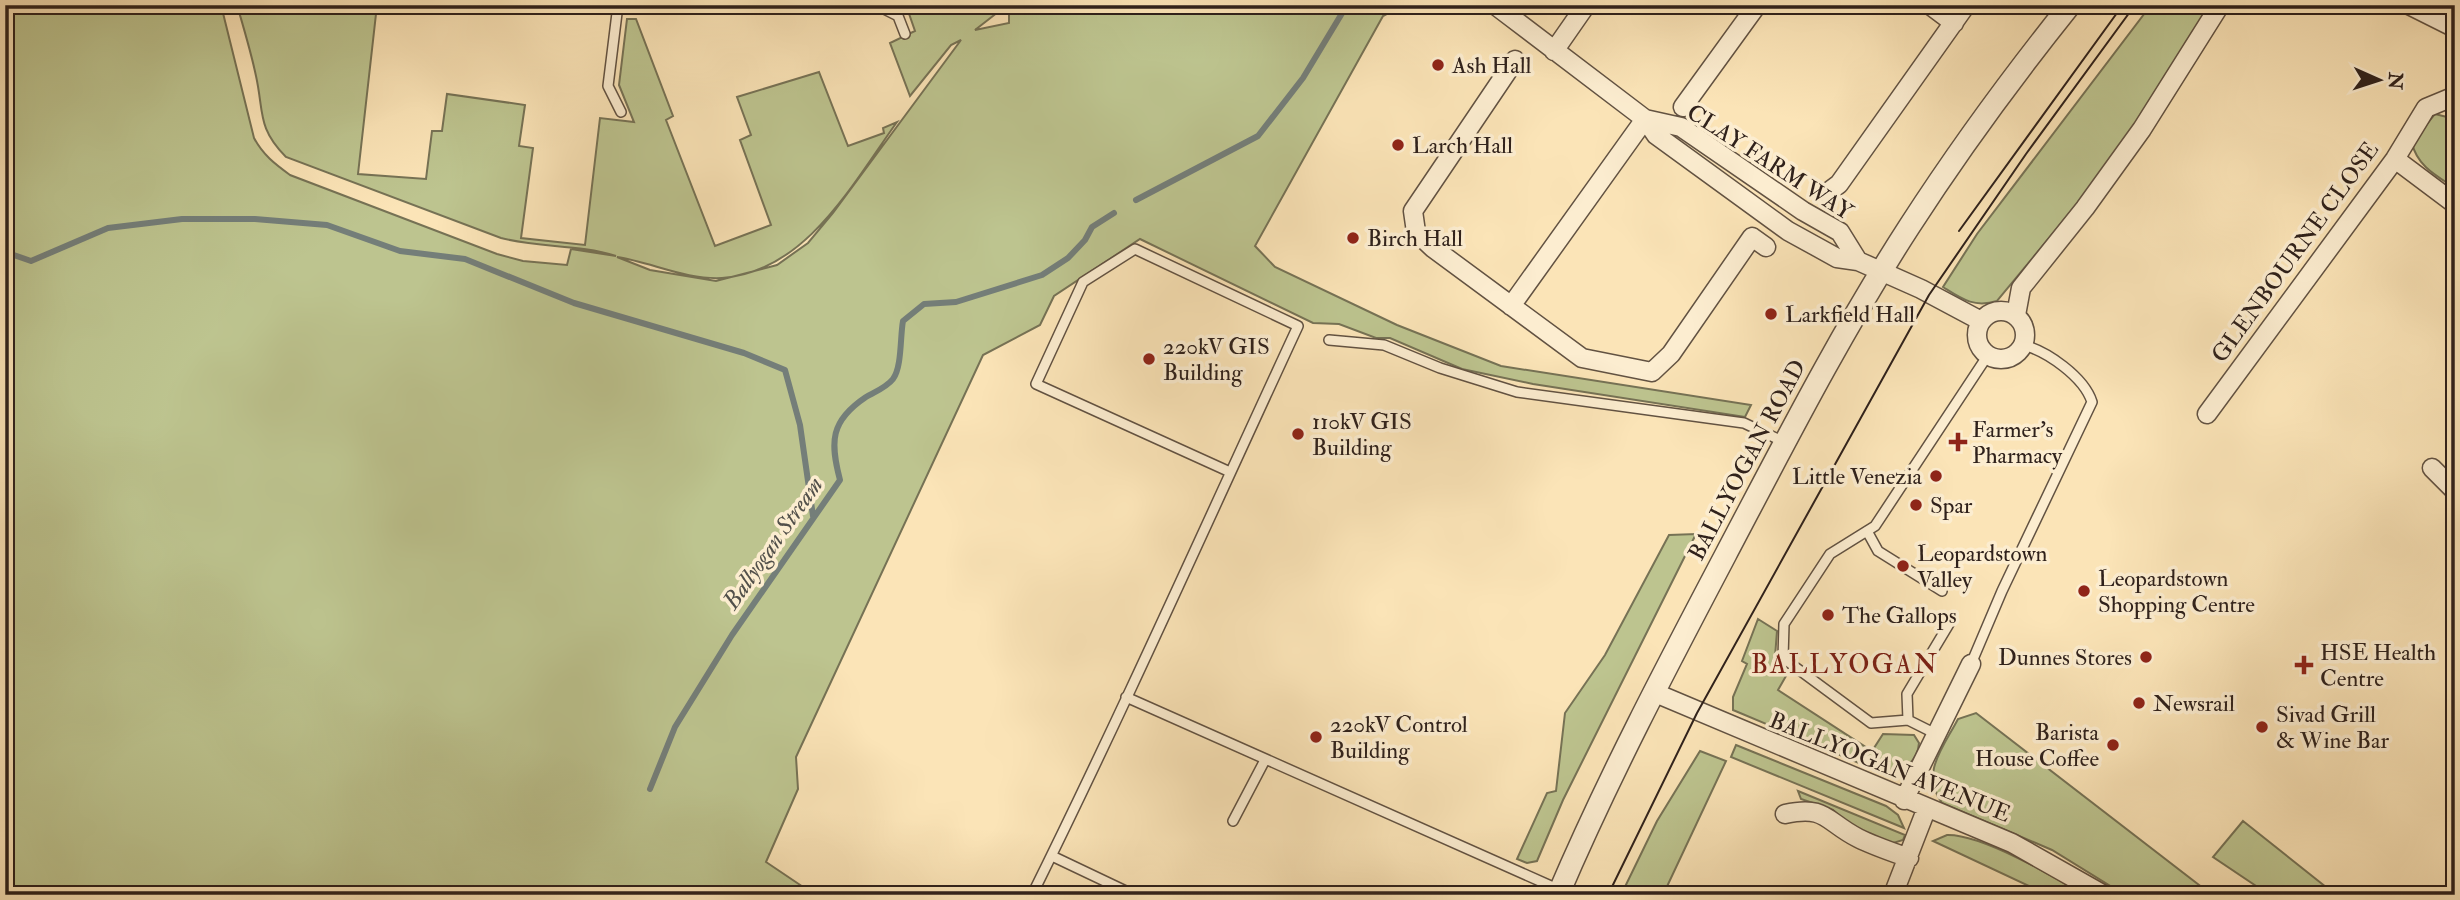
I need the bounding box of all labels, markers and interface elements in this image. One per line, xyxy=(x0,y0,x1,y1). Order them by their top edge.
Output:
north arrow xyxy=(2344,46,2414,116)
place label: Ash Hall xyxy=(1451,51,1532,80)
marker: Ash Hall xyxy=(1430,57,1446,73)
text: N xyxy=(2382,71,2407,91)
street label: CLAY FARM WAY xyxy=(1682,98,1859,227)
place label: Larch Hall xyxy=(1412,131,1513,160)
street label: GLENBOURNE CLOSE xyxy=(2205,136,2385,368)
marker: Larch Hall xyxy=(1390,137,1406,153)
place label: Birch Hall xyxy=(1367,224,1463,253)
marker: Birch Hall xyxy=(1345,230,1361,246)
place label: Larkfield Hall xyxy=(1785,300,1915,329)
marker: Larkfield Hall xyxy=(1763,306,1779,322)
place label: 220kV GIS Building xyxy=(1163,332,1270,387)
marker: 220kV GIS Building xyxy=(1141,351,1157,367)
street label: BALLYOGAN ROAD xyxy=(1682,355,1812,565)
place label: 110kV GIS Building xyxy=(1312,407,1412,462)
place label: Farmer's Pharmacy xyxy=(1972,415,2063,470)
marker: 110kV GIS Building xyxy=(1290,426,1306,442)
marker: Farmer's Pharmacy xyxy=(1950,434,1966,450)
place label: Little Venezia xyxy=(1792,462,1923,491)
marker: Little Venezia xyxy=(1928,468,1944,484)
water label: Ballyogan Stream xyxy=(715,471,830,616)
place label: Spar xyxy=(1930,491,1973,521)
marker: Spar xyxy=(1908,497,1924,513)
place label: Leopardstown Valley xyxy=(1917,539,2048,594)
marker: Leopardstown Valley xyxy=(1895,558,1911,574)
place label: Leopardstown Shopping Centre xyxy=(2098,564,2255,620)
marker: Leopardstown Shopping Centre xyxy=(2076,583,2092,599)
place label: The Gallops xyxy=(1842,601,1957,631)
marker: The Gallops xyxy=(1820,607,1836,623)
place label: HSE Health Centre xyxy=(2320,638,2436,693)
place label: Dunnes Stores xyxy=(1998,643,2132,672)
district label: BALLYOGAN xyxy=(1751,649,1939,681)
marker: Dunnes Stores xyxy=(2138,649,2154,665)
marker: HSE Health Centre xyxy=(2294,655,2314,675)
place label: Newsrail xyxy=(2153,689,2235,718)
marker: Newsrail xyxy=(2131,695,2147,711)
place label: Sivad Grill & Wine Bar xyxy=(2276,700,2389,755)
street label: BALLYOGAN AVENUE xyxy=(1765,705,2015,829)
place label: 220kV Control Building xyxy=(1330,710,1468,765)
place label: Barista House Coffee xyxy=(1975,718,2100,773)
marker: Sivad Grill & Wine Bar xyxy=(2254,719,2270,735)
marker: 220kV Control Building xyxy=(1308,729,1324,745)
marker: Barista House Coffee xyxy=(2105,737,2121,753)

